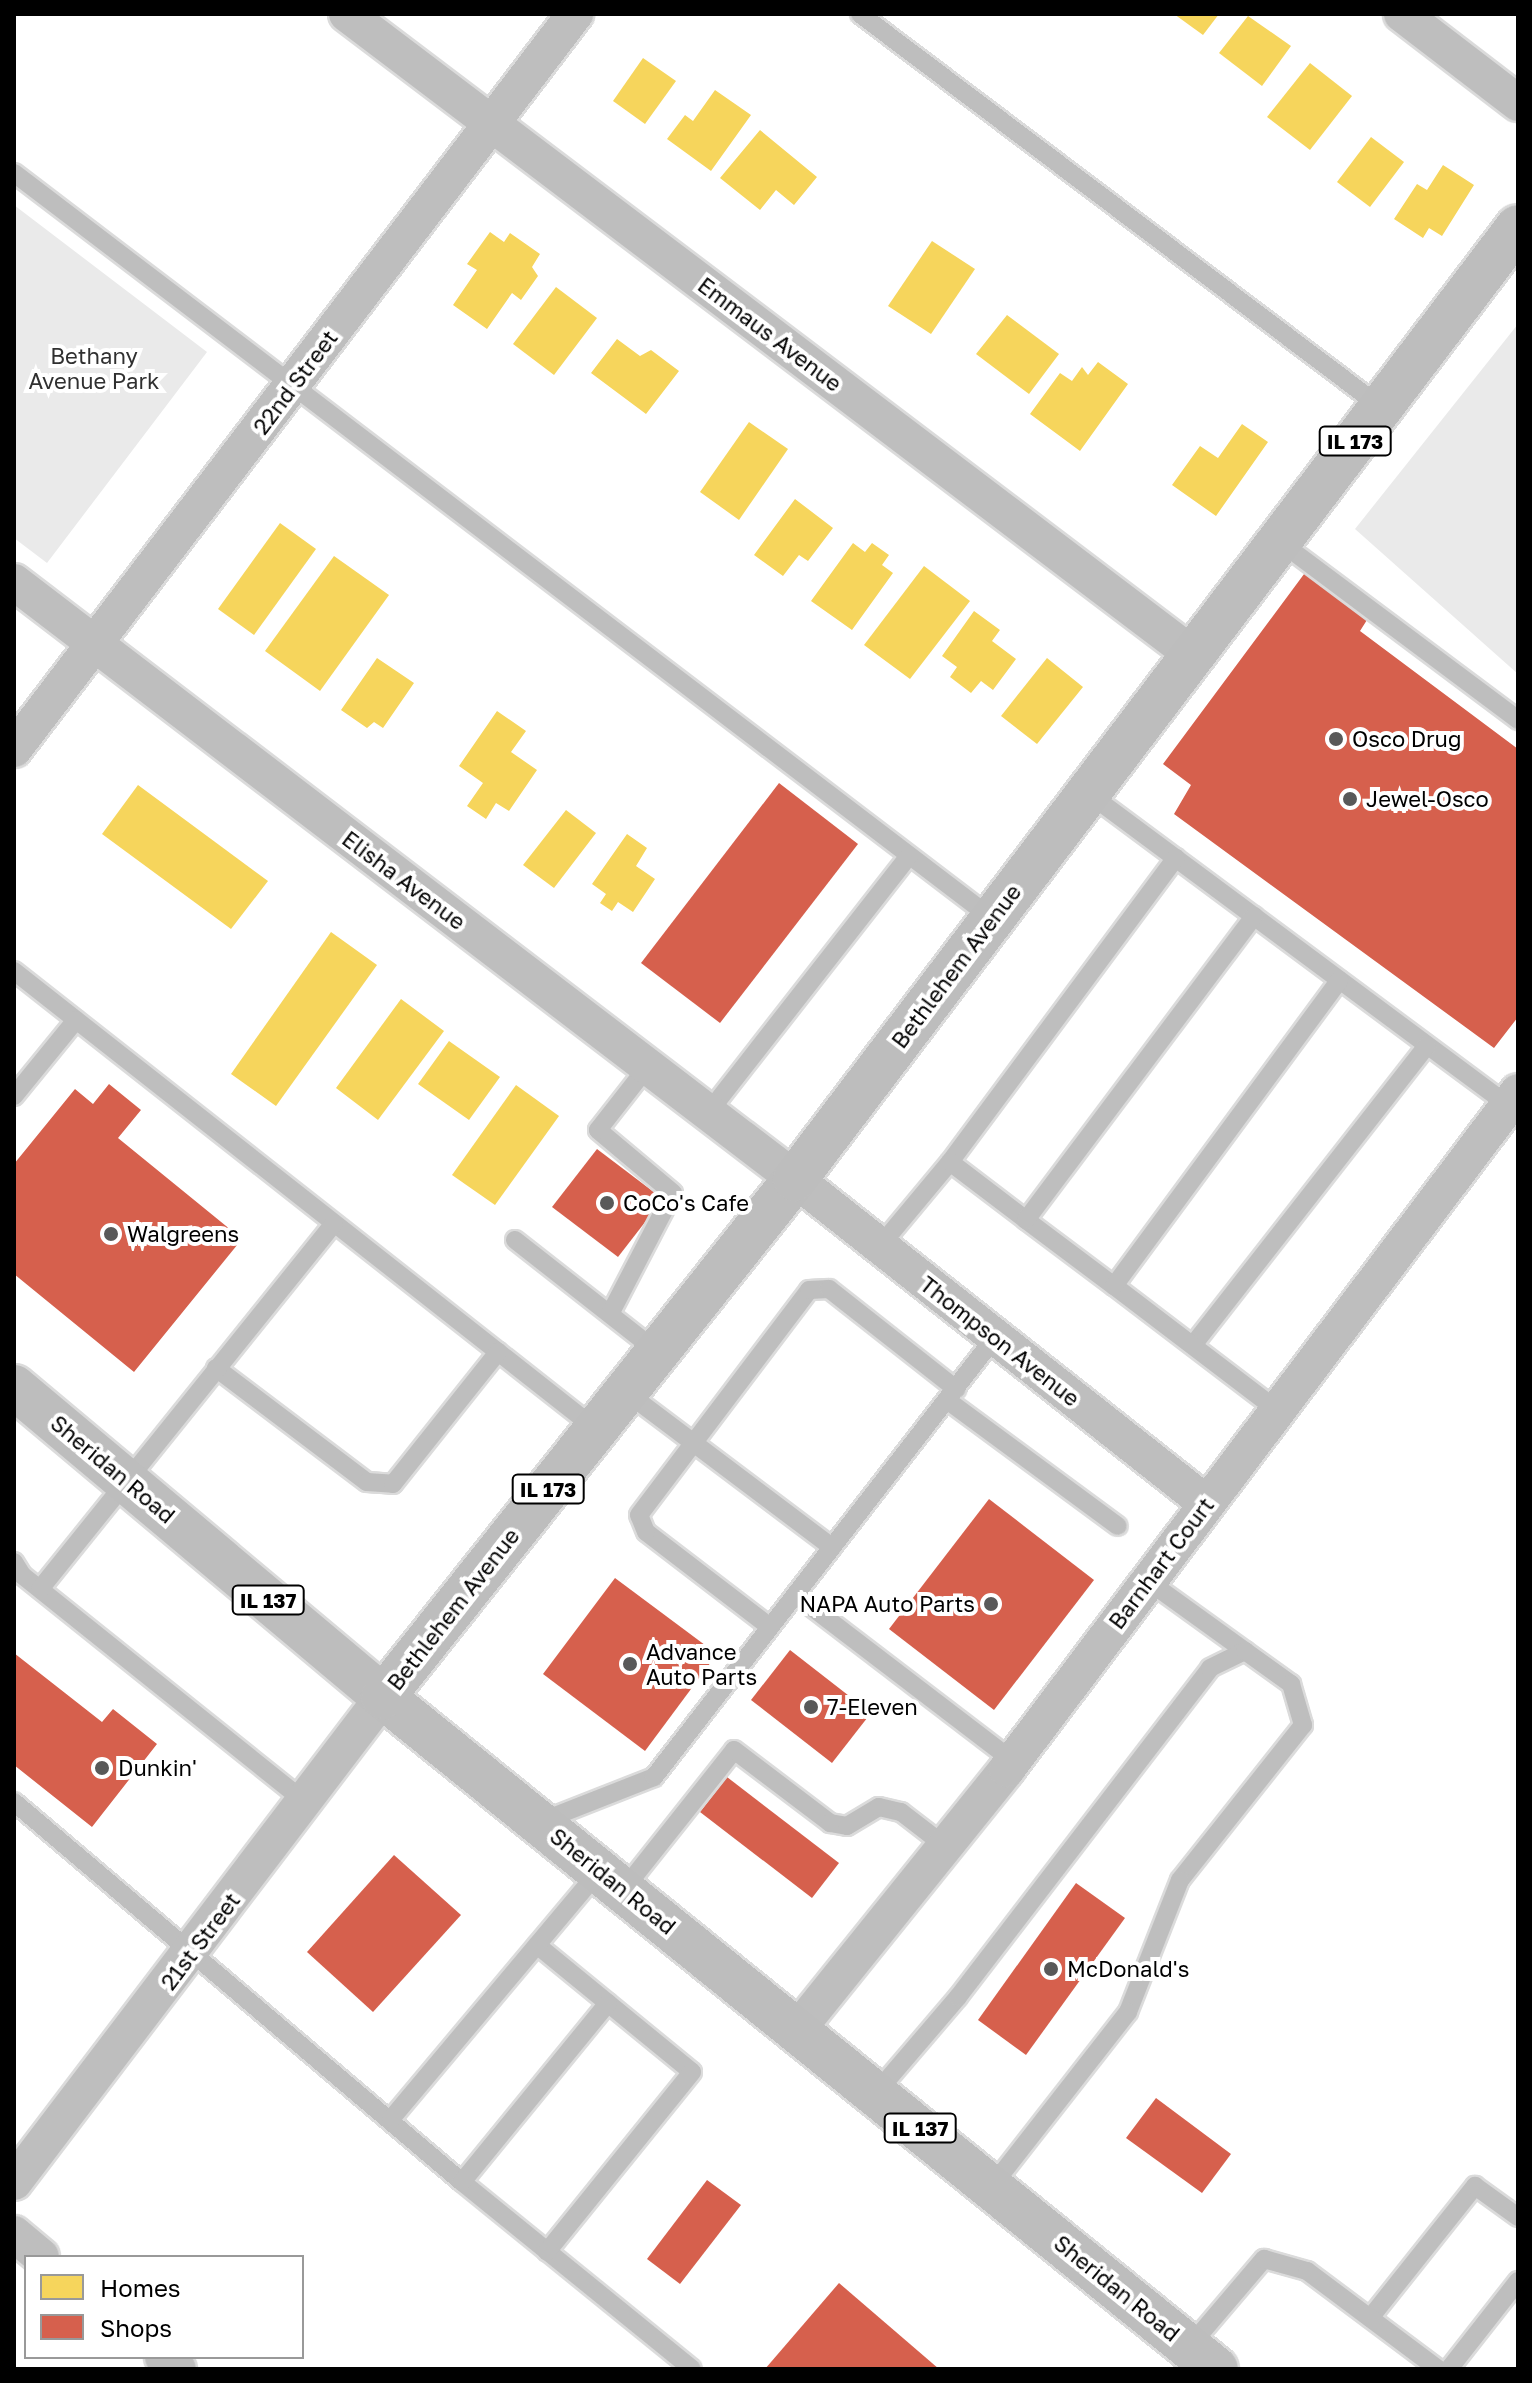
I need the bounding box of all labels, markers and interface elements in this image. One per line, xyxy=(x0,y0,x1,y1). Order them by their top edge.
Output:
street label: Emmaus Avenue xyxy=(693,271,847,397)
street label: 22nd Street xyxy=(247,325,343,439)
park label: Bethany Avenue Park xyxy=(29,342,159,394)
road number: IL 173 xyxy=(1317,425,1393,457)
place label: Osco Drug xyxy=(1352,726,1461,752)
marker: Osco Drug xyxy=(1327,730,1345,748)
place label: Jewel-Osco xyxy=(1366,786,1489,812)
marker: Jewel-Osco xyxy=(1341,790,1359,808)
street label: Elisha Avenue xyxy=(337,825,471,935)
street label: Bethlehem Avenue xyxy=(886,879,1026,1053)
place label: CoCo's Cafe xyxy=(623,1190,749,1216)
marker: CoCo's Cafe xyxy=(598,1194,616,1212)
place label: Walgreens xyxy=(127,1221,239,1247)
marker: Walgreens xyxy=(102,1225,120,1243)
street label: Thompson Avenue xyxy=(915,1271,1085,1411)
street label: Sheridan Road xyxy=(46,1409,180,1529)
road number: IL 173 xyxy=(510,1473,586,1505)
street label: Barnhart Court xyxy=(1103,1492,1219,1634)
street label: Bethlehem Avenue xyxy=(382,1523,524,1695)
road number: IL 137 xyxy=(230,1584,306,1616)
place label: NAPA Auto Parts xyxy=(799,1591,975,1617)
marker: NAPA Auto Parts xyxy=(982,1595,1000,1613)
place label: Advance Auto Parts xyxy=(646,1638,757,1690)
marker: Advance Auto Parts xyxy=(621,1655,639,1673)
place label: 7-Eleven xyxy=(827,1694,918,1720)
marker: 7-Eleven xyxy=(802,1698,820,1716)
place label: Dunkin' xyxy=(118,1755,197,1781)
marker: Dunkin' xyxy=(93,1759,111,1777)
street label: Sheridan Road xyxy=(545,1822,681,1940)
street label: 21st Street xyxy=(155,1887,245,1995)
place label: McDonald's xyxy=(1067,1956,1189,1982)
marker: McDonald's xyxy=(1042,1960,1060,1978)
road number: IL 137 xyxy=(882,2112,958,2144)
street label: Sheridan Road xyxy=(1049,2229,1185,2347)
legend xyxy=(24,2255,304,2359)
text: Homes xyxy=(100,2273,181,2302)
text: Shops xyxy=(100,2313,172,2342)

